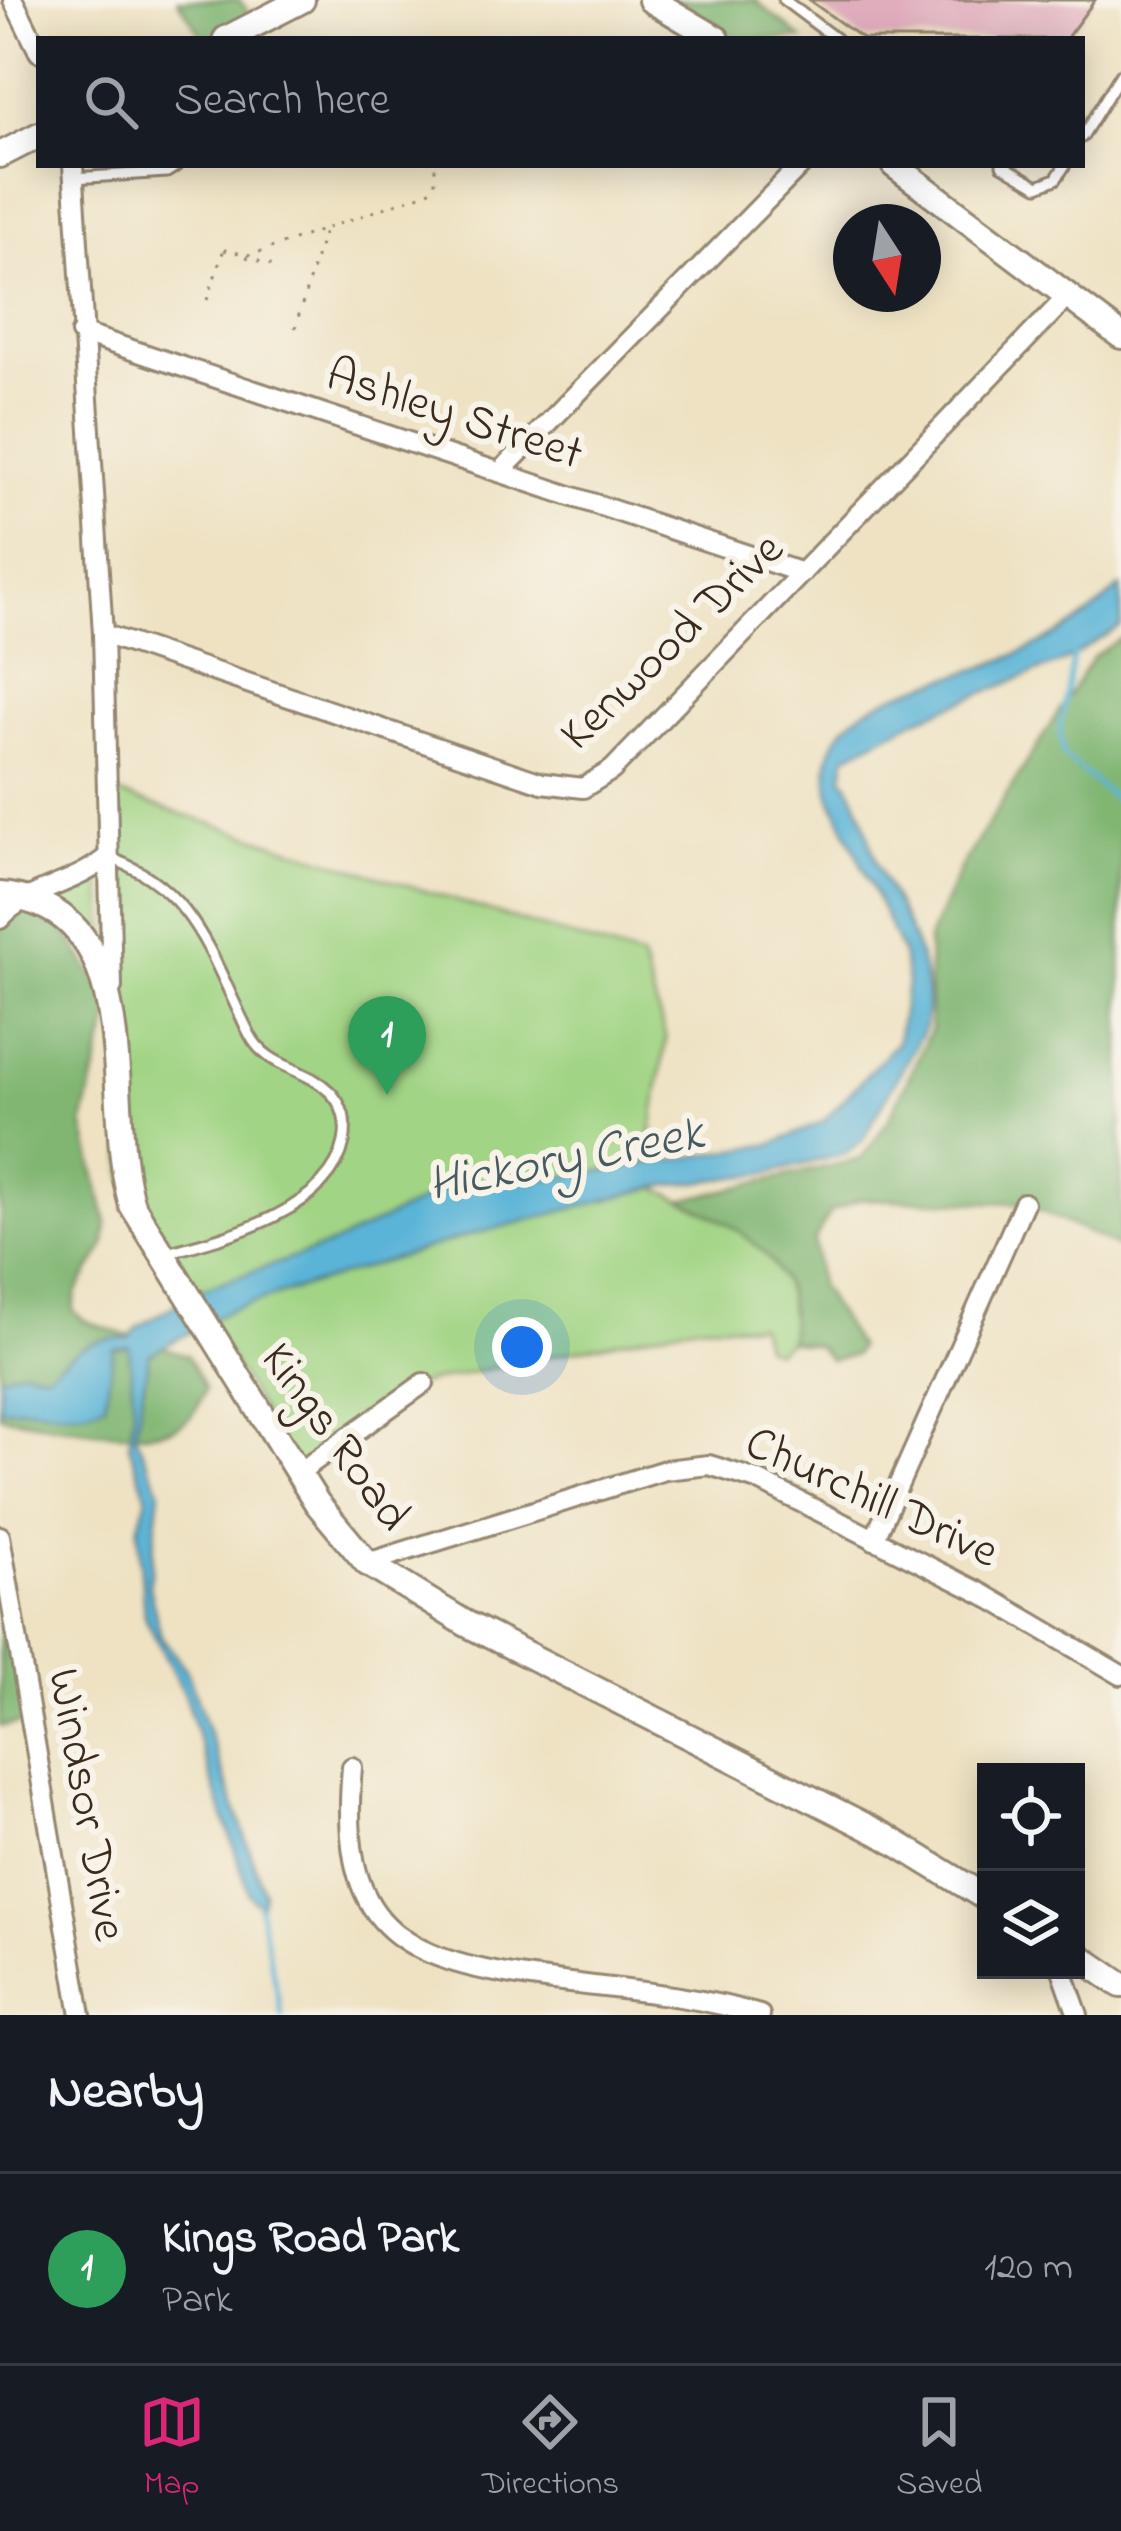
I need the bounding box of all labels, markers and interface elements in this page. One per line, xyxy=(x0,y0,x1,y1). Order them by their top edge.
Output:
search box xyxy=(36,36,1085,168)
icon: search xyxy=(78,69,144,135)
text: Search here xyxy=(174,69,390,135)
north arrow xyxy=(833,204,941,312)
street label: Ashley Street xyxy=(317,342,591,490)
street label: Kenwood Drive xyxy=(545,517,801,768)
pin: 1 xyxy=(348,996,426,1095)
water label: Hickory Creek xyxy=(422,1097,713,1224)
your location xyxy=(492,1317,552,1377)
street label: Kings Road xyxy=(241,1329,426,1547)
street label: Churchill Drive xyxy=(733,1410,1010,1589)
street label: Windsor Drive xyxy=(27,1663,143,1947)
map controls xyxy=(977,1763,1085,1979)
button: locate xyxy=(977,1763,1085,1871)
button: layers xyxy=(977,1871,1085,1979)
text: Nearby xyxy=(48,2056,204,2131)
text: Kings Road Park xyxy=(162,2207,459,2273)
text: 1 xyxy=(81,2240,93,2297)
text: 120 m xyxy=(984,2240,1073,2297)
text: Park xyxy=(162,2273,232,2330)
tab: Map xyxy=(139,2389,205,2509)
tab: Directions xyxy=(482,2389,619,2509)
tab: Saved xyxy=(896,2389,982,2509)

